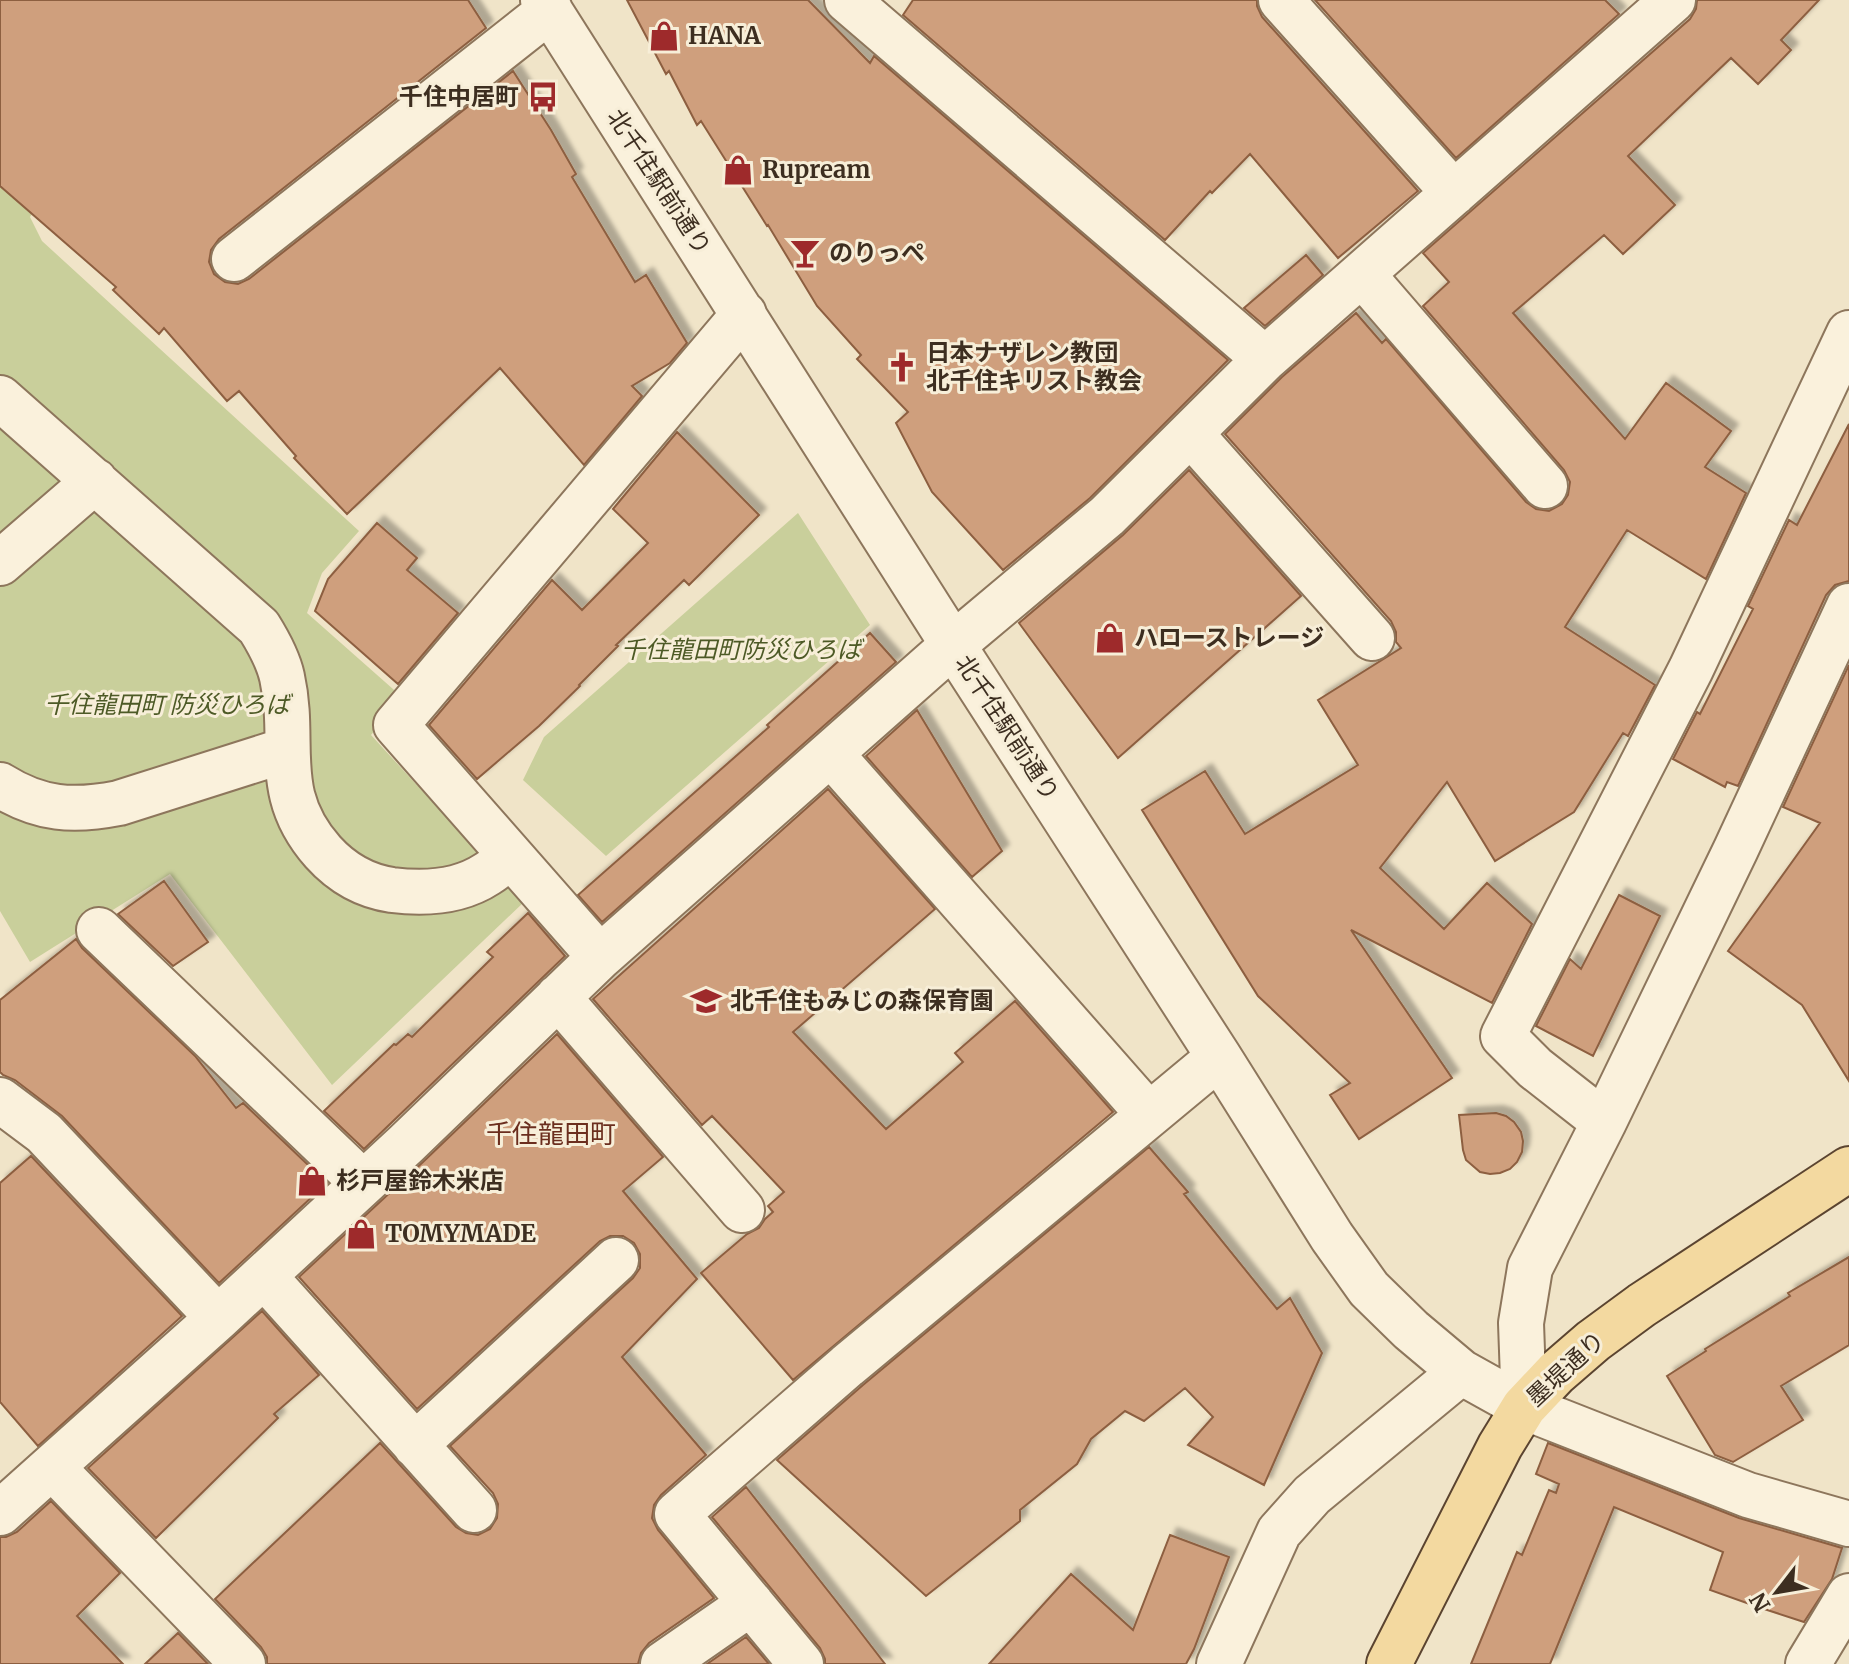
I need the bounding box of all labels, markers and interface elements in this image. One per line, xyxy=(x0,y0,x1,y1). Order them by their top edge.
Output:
shop icon: HANA xyxy=(647,19,681,53)
place label: HANA xyxy=(688,20,762,51)
bus stop icon: 千住中居町 xyxy=(526,80,560,114)
place label: 千住中居町 xyxy=(399,81,519,112)
street label: 北千住駅前通り xyxy=(601,103,718,261)
shop icon: Rupream xyxy=(721,153,755,187)
place label: Rupream xyxy=(762,154,870,185)
bar icon: のりっぺ xyxy=(788,236,822,270)
place label: のりっぺ xyxy=(829,237,925,268)
place label: 日本ナザレン教団 北千住キリスト教会 xyxy=(926,337,1142,396)
church icon: 日本ナザレン教団 北千住キリスト教会 xyxy=(885,350,919,384)
shop icon: ハローストレージ xyxy=(1093,621,1127,655)
place label: ハローストレージ xyxy=(1134,622,1324,653)
park label: 千住龍田町防災ひろば xyxy=(621,634,865,665)
street label: 北千住駅前通り xyxy=(949,649,1066,807)
park label: 千住龍田町 防災ひろば xyxy=(44,689,294,720)
school or university icon: 北千住もみじの森保育園 xyxy=(689,984,723,1018)
place label: 北千住もみじの森保育園 xyxy=(730,985,994,1016)
district label: 千住龍田町 xyxy=(486,1117,616,1150)
shop icon: 杉戸屋鈴木米店 xyxy=(295,1164,329,1198)
place label: 杉戸屋鈴木米店 xyxy=(336,1165,504,1196)
shop icon: TOMYMADE xyxy=(344,1217,378,1251)
place label: TOMYMADE xyxy=(385,1218,536,1249)
street label: 墨堤通り xyxy=(1520,1325,1611,1413)
north arrow xyxy=(1737,1552,1817,1632)
text: N xyxy=(1743,1587,1776,1617)

